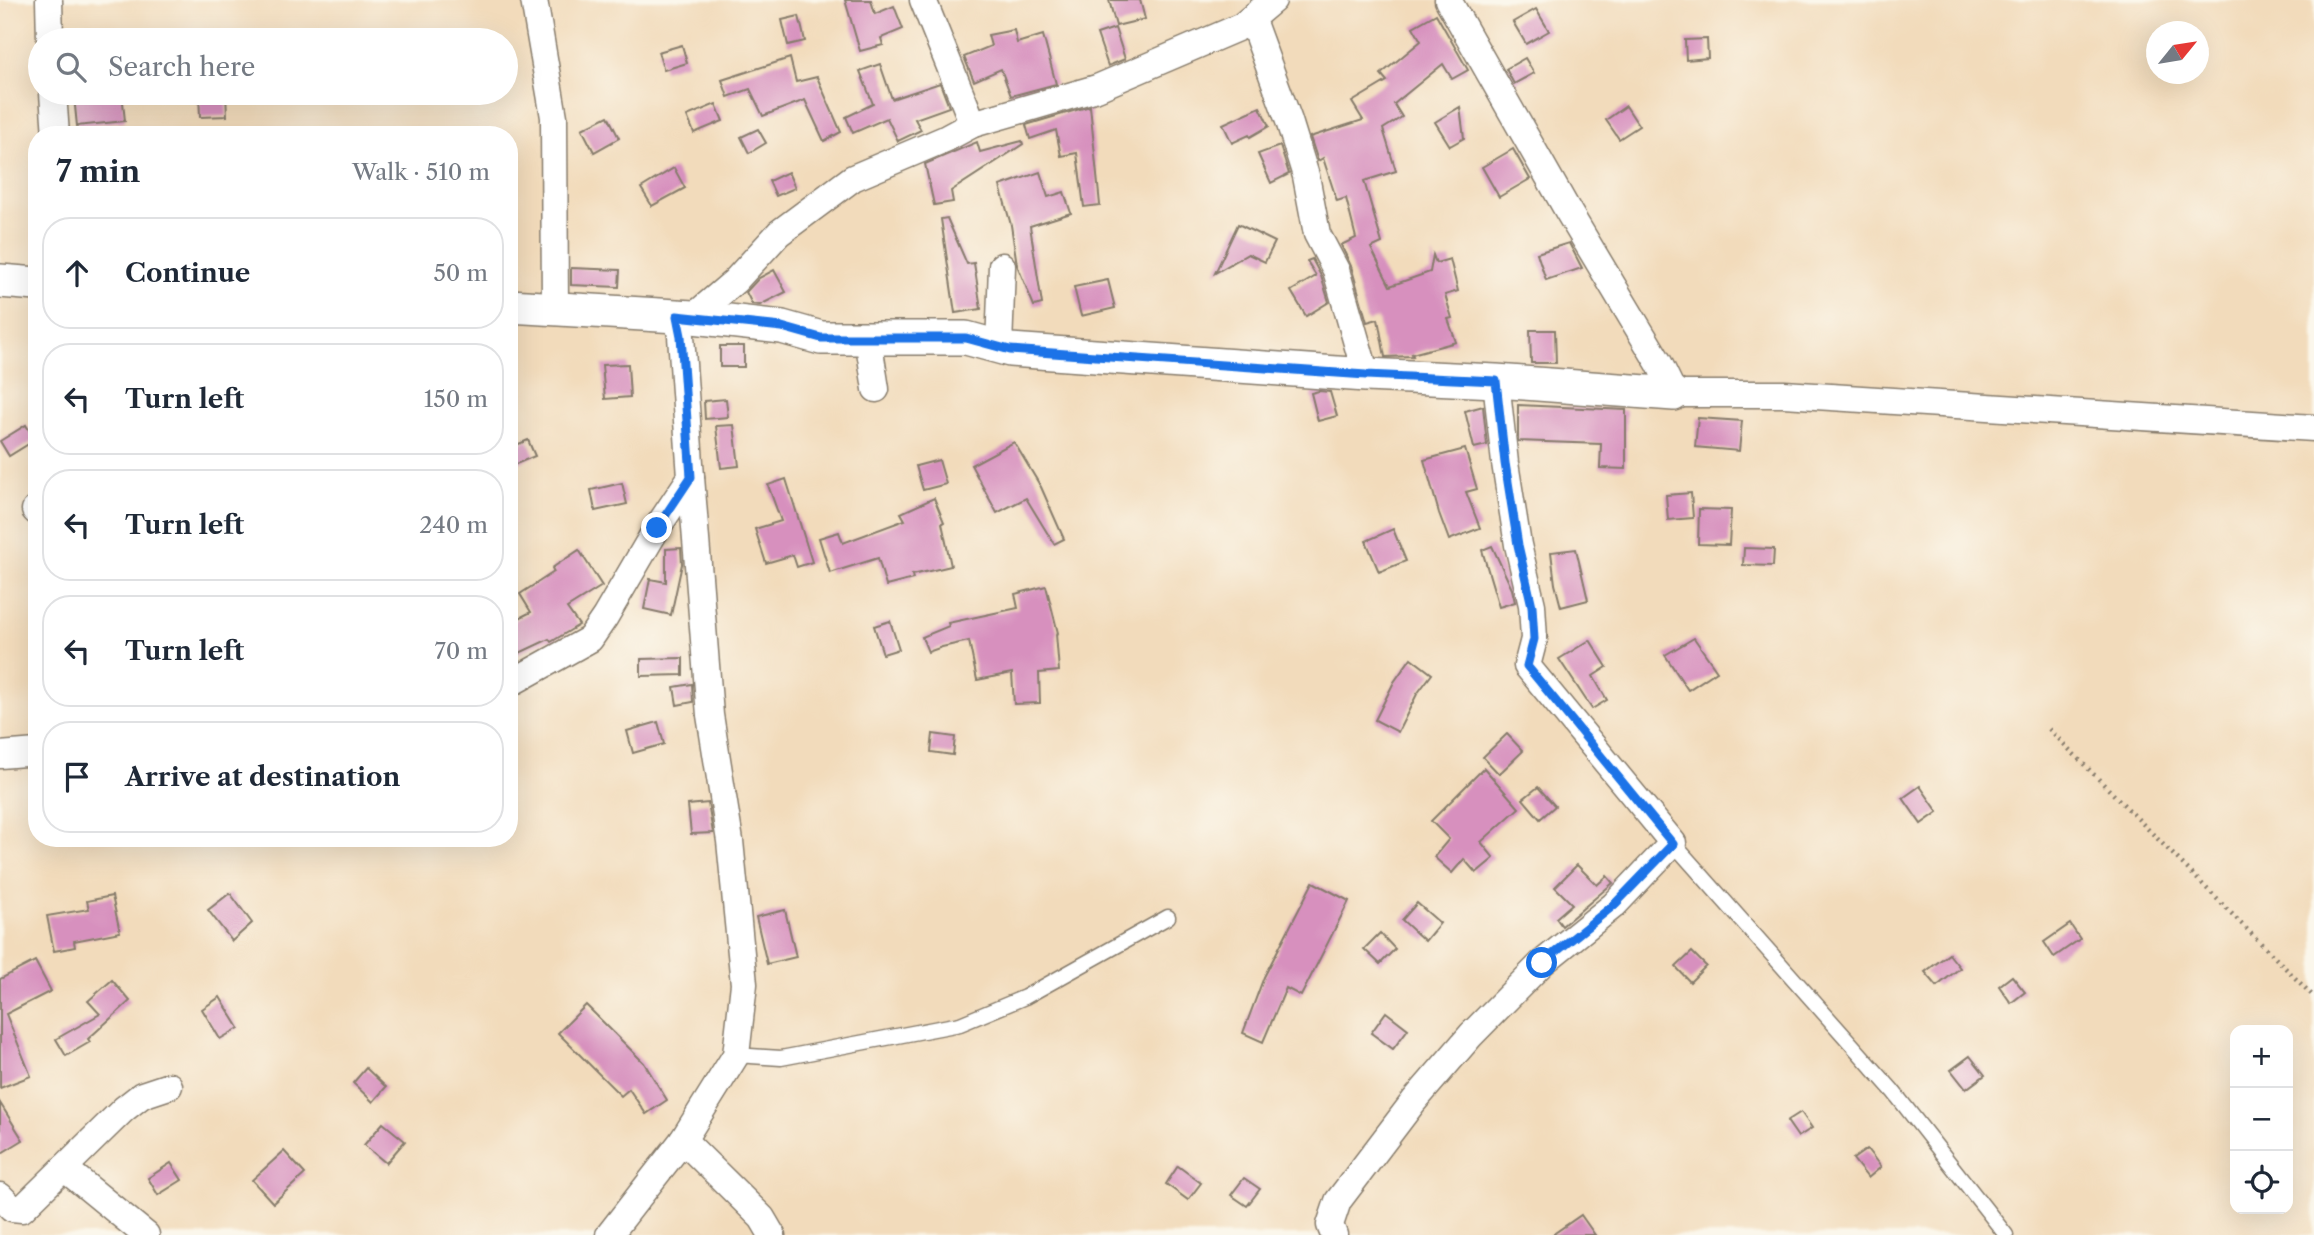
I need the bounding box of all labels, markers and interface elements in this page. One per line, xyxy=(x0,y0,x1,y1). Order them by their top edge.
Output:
north arrow xyxy=(2146,21,2209,84)
search box xyxy=(28,28,518,105)
icon: search xyxy=(52,48,90,86)
text: Search here xyxy=(108,51,255,83)
text: 7 min xyxy=(56,153,140,190)
text: Walk · 510 m xyxy=(352,158,490,186)
icon: ahead xyxy=(58,254,96,292)
text: Continue xyxy=(125,257,250,289)
text: 50 m xyxy=(433,259,488,287)
icon: left xyxy=(58,380,96,418)
text: Turn left xyxy=(125,383,244,415)
text: 150 m xyxy=(424,385,488,413)
icon: left xyxy=(58,506,96,544)
text: Turn left xyxy=(125,509,244,541)
text: 240 m xyxy=(419,511,488,539)
route end xyxy=(641,512,672,543)
icon: left xyxy=(58,632,96,670)
text: Turn left xyxy=(125,635,244,667)
text: 70 m xyxy=(435,637,488,665)
icon: arrive xyxy=(58,758,96,796)
text: Arrive at destination xyxy=(125,761,400,793)
route start xyxy=(1526,947,1557,978)
map controls xyxy=(2230,1025,2293,1214)
button: + xyxy=(2230,1025,2293,1088)
button: − xyxy=(2230,1088,2293,1151)
button: locate xyxy=(2230,1151,2293,1214)

